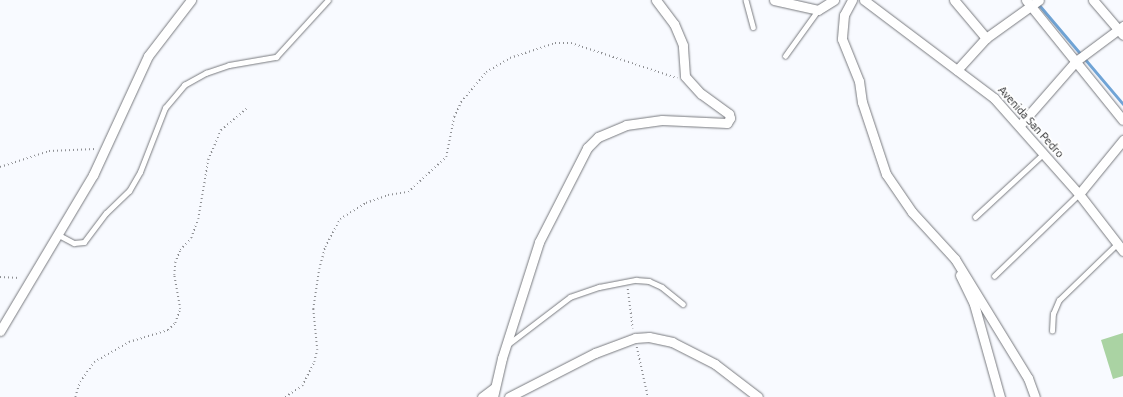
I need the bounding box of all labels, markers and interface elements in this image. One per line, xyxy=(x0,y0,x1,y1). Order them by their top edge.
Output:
street label: Avenida San Pedro xyxy=(995,84,1067,160)

